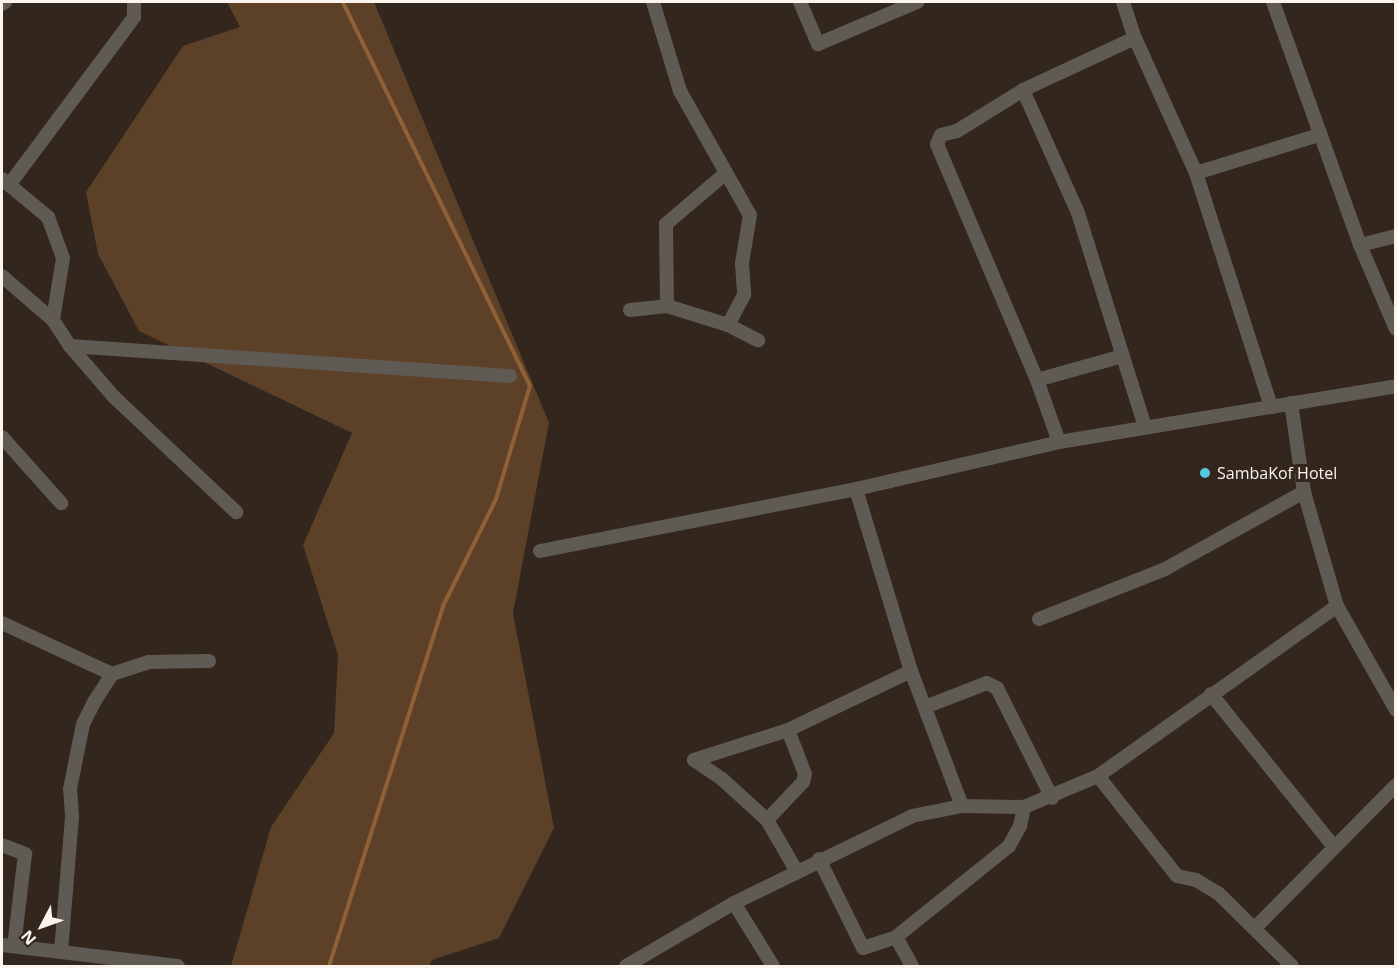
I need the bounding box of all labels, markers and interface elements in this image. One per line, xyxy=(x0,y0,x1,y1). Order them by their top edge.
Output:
place label: SambaKof Hotel xyxy=(1217,463,1337,483)
marker: SambaKof Hotel xyxy=(1198,466,1212,480)
north arrow xyxy=(12,896,72,956)
text: N xyxy=(16,926,41,950)

